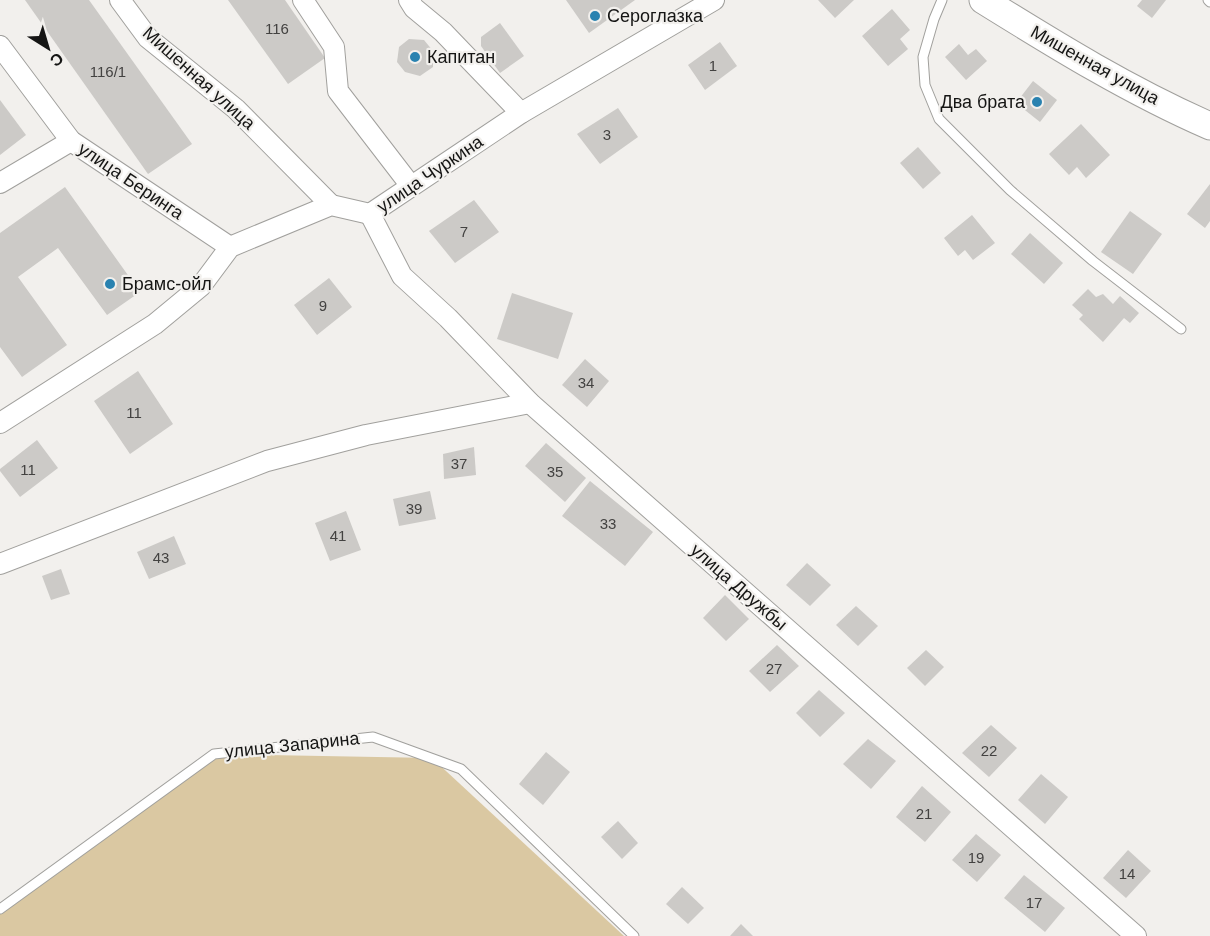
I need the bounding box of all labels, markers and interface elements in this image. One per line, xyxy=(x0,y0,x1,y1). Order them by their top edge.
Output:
place label: Сероглазка xyxy=(607,6,704,26)
marker: Сероглазка xyxy=(588,9,602,23)
north arrow xyxy=(18,18,78,78)
house number: 116 xyxy=(265,20,289,37)
street label: Мишенная улица xyxy=(1027,21,1164,109)
street label: Мишенная улица xyxy=(139,23,260,134)
place label: Капитан xyxy=(427,47,495,67)
text: С xyxy=(47,49,66,70)
marker: Капитан xyxy=(408,50,422,64)
house number: 1 xyxy=(709,57,717,74)
house number: 116/1 xyxy=(90,63,126,80)
place label: Два брата xyxy=(940,92,1026,112)
marker: Два брата xyxy=(1030,95,1044,109)
house number: 3 xyxy=(603,126,611,143)
street label: улица Чуркина xyxy=(373,131,487,217)
street label: улица Беринга xyxy=(75,138,188,224)
house number: 7 xyxy=(460,223,468,240)
place label: Брамс-ойл xyxy=(122,274,212,294)
marker: Брамс-ойл xyxy=(103,277,117,291)
house number: 9 xyxy=(319,297,327,314)
house number: 34 xyxy=(578,374,594,391)
house number: 11 xyxy=(126,404,142,421)
house number: 37 xyxy=(451,455,467,472)
house number: 11 xyxy=(20,461,36,478)
house number: 35 xyxy=(547,463,563,480)
house number: 39 xyxy=(406,500,422,517)
house number: 33 xyxy=(600,515,616,532)
house number: 41 xyxy=(330,527,346,544)
street label: улица Дружбы xyxy=(687,540,791,634)
house number: 43 xyxy=(153,549,169,566)
house number: 27 xyxy=(766,660,782,677)
street label: улица Запарина xyxy=(224,728,361,762)
house number: 22 xyxy=(981,742,997,759)
house number: 21 xyxy=(916,805,932,822)
house number: 19 xyxy=(968,849,984,866)
house number: 14 xyxy=(1119,865,1135,882)
house number: 17 xyxy=(1026,894,1042,911)

